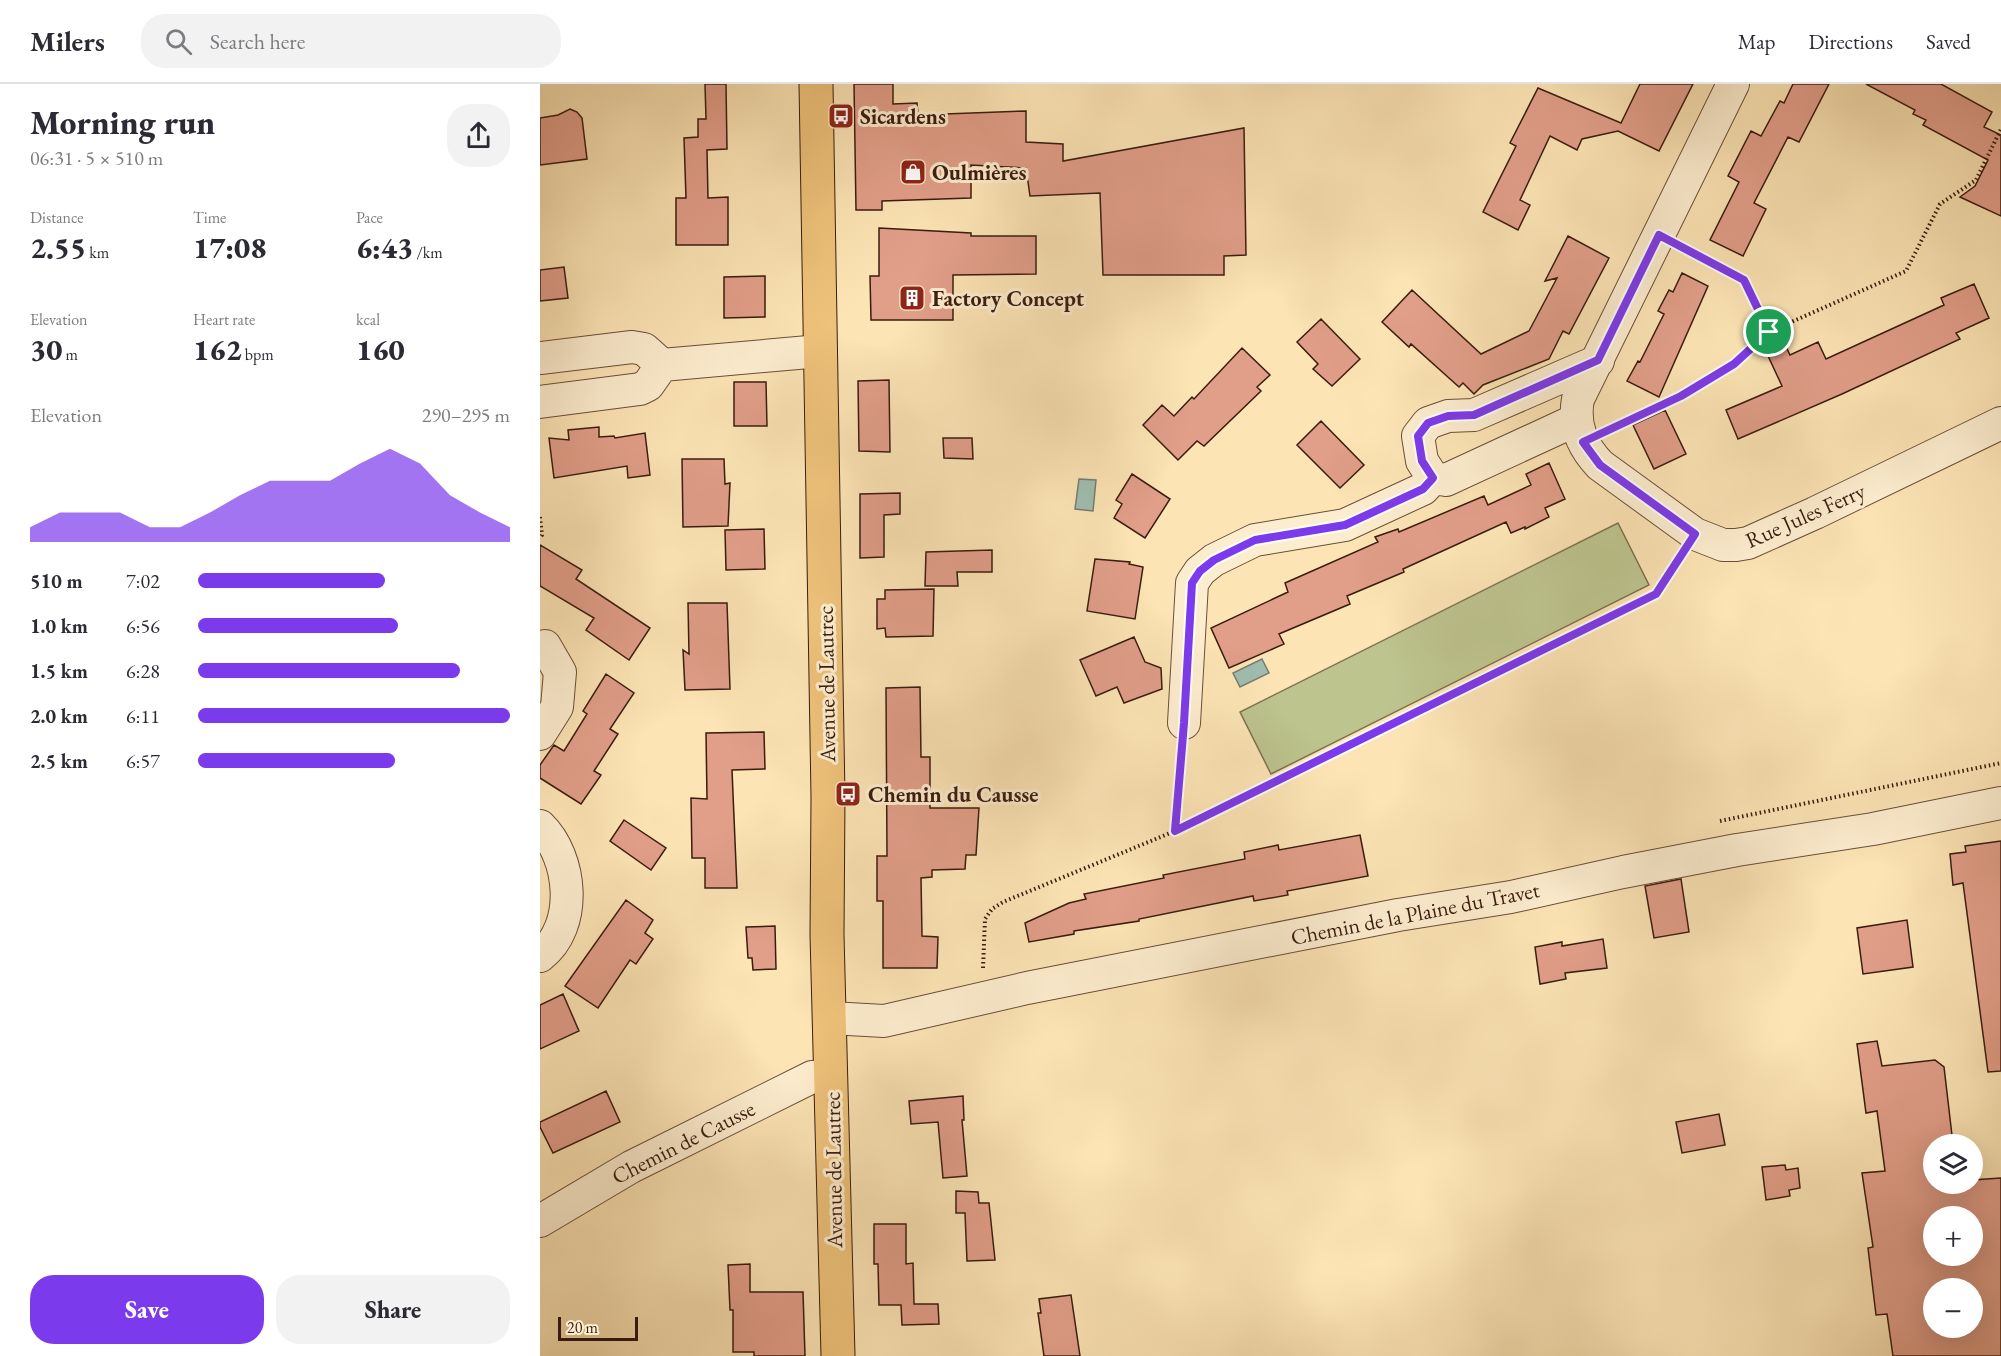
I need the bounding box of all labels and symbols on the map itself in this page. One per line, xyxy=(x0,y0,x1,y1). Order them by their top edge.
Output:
bus stop icon: Sicardens xyxy=(826,101,856,131)
place label: Sicardens xyxy=(860,102,946,131)
shop icon: Oulmières xyxy=(898,157,928,187)
place label: Oulmières xyxy=(932,158,1027,187)
building icon: Factory Concept xyxy=(897,283,927,313)
place label: Factory Concept xyxy=(932,284,1085,313)
pin xyxy=(1743,306,1794,357)
street label: Rue Jules Ferry xyxy=(1741,476,1870,555)
street label: Avenue de Lautrec xyxy=(811,605,842,763)
bus stop icon: Chemin du Causse xyxy=(833,779,863,809)
place label: Chemin du Causse xyxy=(868,780,1038,809)
street label: Chemin de la Plaine du Travet xyxy=(1288,875,1542,952)
street label: Avenue de Lautrec xyxy=(818,1091,849,1249)
street label: Chemin de Causse xyxy=(607,1094,760,1191)
scale bar xyxy=(558,1314,638,1342)

